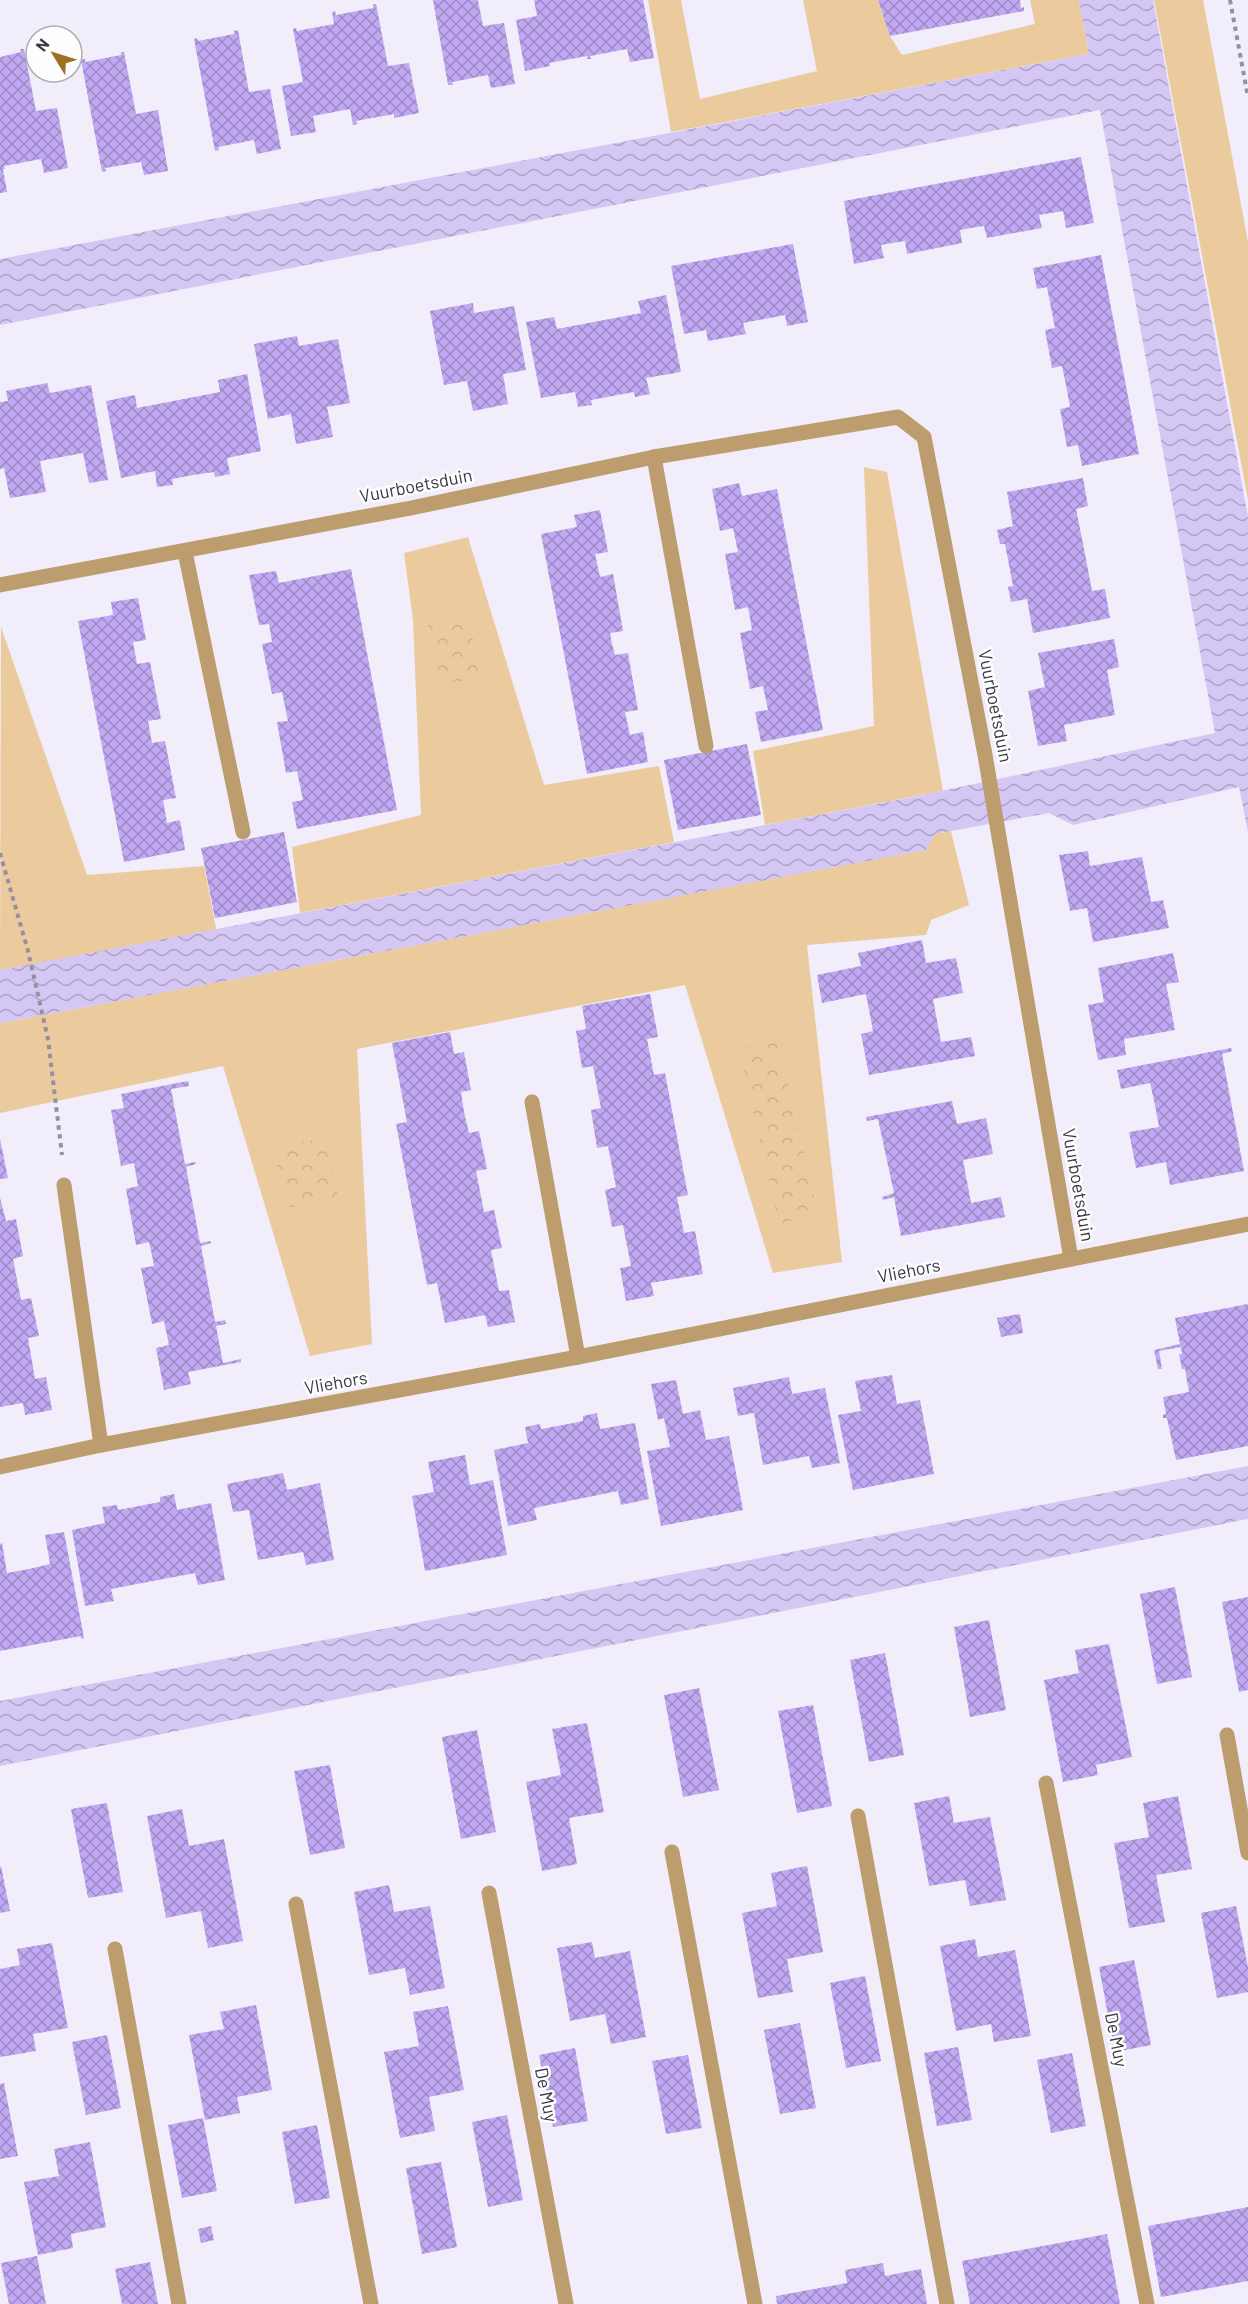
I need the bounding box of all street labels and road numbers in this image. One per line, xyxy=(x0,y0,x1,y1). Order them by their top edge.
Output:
street label: Vuurboetsduin xyxy=(358,463,474,507)
street label: Vuurboetsduin xyxy=(974,648,1018,764)
street label: Vuurboetsduin xyxy=(1058,1127,1100,1243)
street label: Vliehors xyxy=(876,1253,942,1287)
street label: Vliehors xyxy=(303,1366,369,1398)
street label: De Muy xyxy=(1101,2011,1133,2069)
street label: De Muy xyxy=(531,2066,563,2124)

